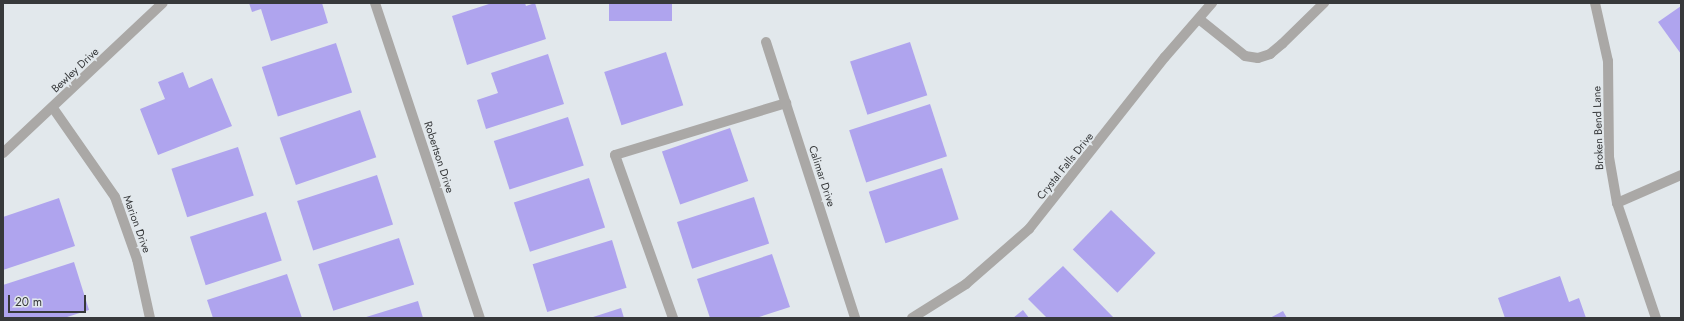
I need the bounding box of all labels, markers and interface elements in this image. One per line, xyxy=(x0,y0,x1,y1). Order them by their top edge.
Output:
street label: Bewley Drive xyxy=(49,45,101,95)
street label: Broken Bend Lane xyxy=(1590,86,1606,170)
street label: Robertson Drive xyxy=(421,120,457,194)
street label: Crystal Falls Drive xyxy=(1034,130,1096,202)
street label: Calimar Drive xyxy=(806,144,838,208)
street label: Marion Drive xyxy=(120,193,154,255)
scale bar xyxy=(10,287,88,313)
text: 20 m xyxy=(15,293,42,311)

